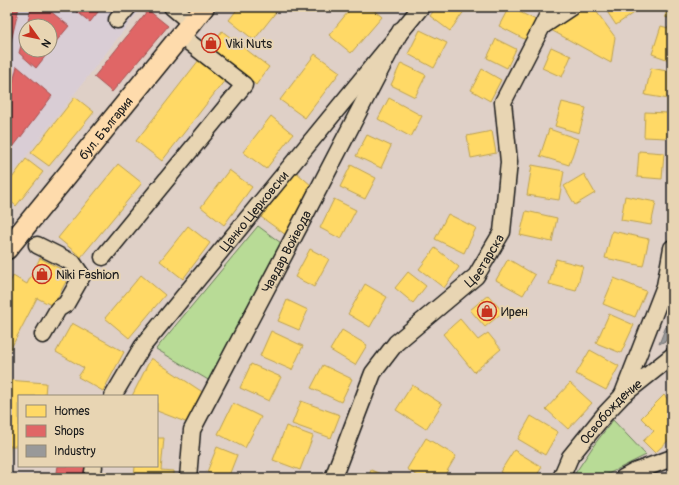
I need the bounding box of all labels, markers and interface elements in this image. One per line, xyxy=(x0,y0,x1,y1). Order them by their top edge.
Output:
north arrow xyxy=(18,18,58,58)
shop icon: Viki Nuts xyxy=(200,32,222,54)
place label: Viki Nuts xyxy=(225,36,272,52)
text: N xyxy=(38,37,53,50)
street label: бул. България xyxy=(76,94,137,163)
street label: Цанко Церковски xyxy=(217,168,292,255)
street label: Чавдар Войвода xyxy=(259,208,315,296)
street label: Цветарска xyxy=(462,231,508,291)
shop icon: Niki Fashion xyxy=(31,263,53,285)
place label: Niki Fashion xyxy=(56,267,119,283)
shop icon: Ирен xyxy=(476,300,498,322)
place label: Ирен xyxy=(501,304,528,320)
street label: Освобождение xyxy=(577,376,646,448)
legend xyxy=(18,395,158,467)
text: Homes xyxy=(54,404,90,419)
text: Shops xyxy=(54,424,85,439)
text: Industry xyxy=(54,444,96,459)

